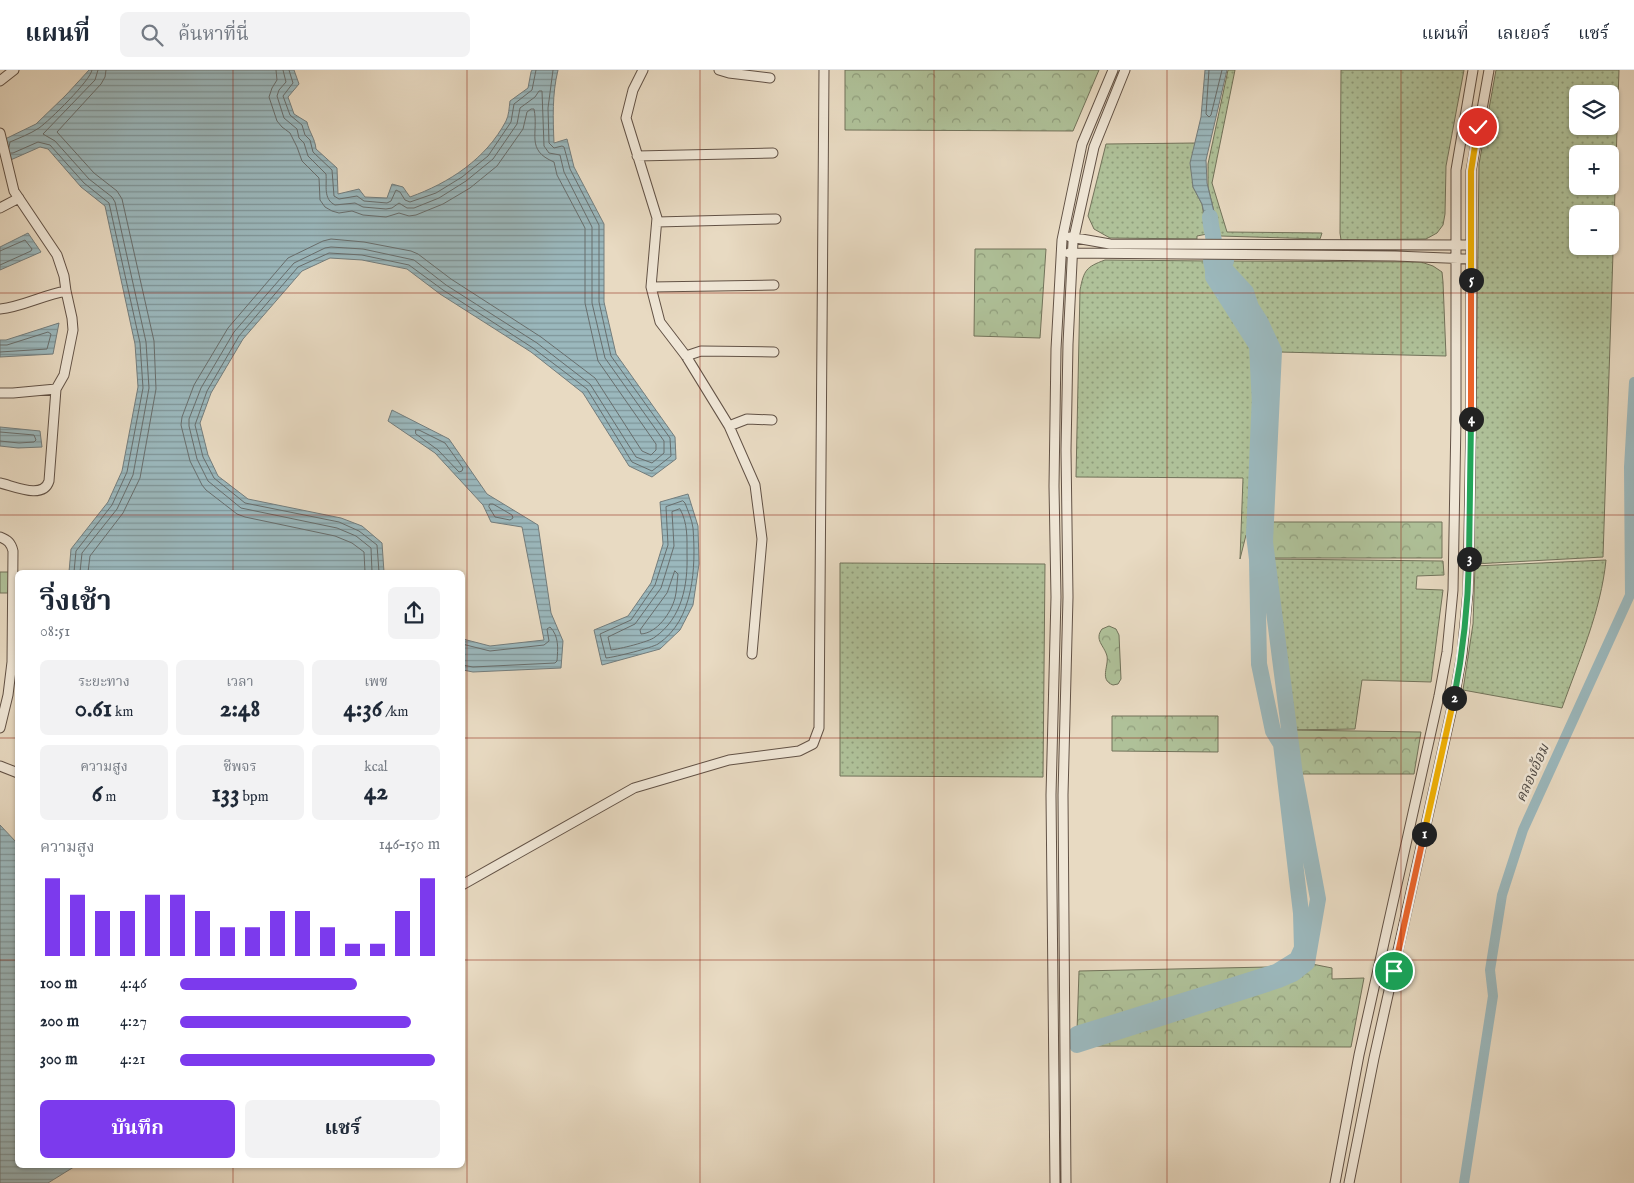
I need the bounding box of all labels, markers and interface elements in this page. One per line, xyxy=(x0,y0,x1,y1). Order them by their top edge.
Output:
search box xyxy=(120,12,470,57)
text: แผนที่ xyxy=(25,19,90,50)
icon: search xyxy=(138,21,166,49)
text: ค้นหาที่นี่ xyxy=(178,23,249,47)
text: แผนที่ xyxy=(1421,23,1469,46)
text: เลเยอร์ xyxy=(1497,23,1550,46)
text: แชร์ xyxy=(1578,23,1609,46)
map controls xyxy=(1569,85,1619,255)
button: layers xyxy=(1569,85,1619,135)
pin xyxy=(1457,106,1499,148)
icon: check xyxy=(1464,113,1492,141)
button: + xyxy=(1569,145,1619,195)
button: − xyxy=(1569,205,1619,255)
pin: 5 xyxy=(1458,268,1484,292)
text: 5 xyxy=(1469,271,1474,289)
pin: 4 xyxy=(1458,406,1484,432)
text: 4 xyxy=(1468,410,1475,428)
pin: 3 xyxy=(1456,546,1482,572)
text: 3 xyxy=(1467,550,1472,568)
text: วิ่งเช้า xyxy=(40,585,112,620)
button: share xyxy=(388,587,440,639)
text: 08:51 xyxy=(40,622,70,642)
text: ระยะทาง xyxy=(78,673,130,691)
text: เวลา xyxy=(226,673,254,691)
text: เพซ xyxy=(364,673,388,691)
pin: 2 xyxy=(1442,686,1466,710)
text: 2 xyxy=(1451,689,1458,707)
text: 0.61 xyxy=(75,693,112,725)
text: 2:48 xyxy=(220,693,260,725)
text: 4:36 xyxy=(344,693,382,725)
text: km xyxy=(112,703,133,721)
text: /km xyxy=(382,703,408,721)
water label: คลองอ้อม xyxy=(1511,740,1554,805)
text: ความสูง xyxy=(80,758,128,776)
text: ชีพจร xyxy=(223,758,257,776)
text: kcal xyxy=(364,758,388,776)
text: 42 xyxy=(364,776,388,808)
text: 6 xyxy=(92,778,102,810)
text: 133 xyxy=(212,778,240,810)
text: m xyxy=(102,788,116,806)
text: bpm xyxy=(240,788,268,806)
pin: 1 xyxy=(1412,822,1436,846)
text: 1 xyxy=(1422,825,1427,843)
text: 146–150 m xyxy=(379,835,440,855)
text: ความสูง xyxy=(40,838,95,858)
pin xyxy=(1373,950,1415,992)
icon: arrive xyxy=(1380,957,1408,985)
text: 100 m xyxy=(40,974,77,994)
text: 4:46 xyxy=(120,974,147,994)
text: 200 m xyxy=(40,1012,79,1032)
text: 4:27 xyxy=(120,1012,147,1032)
text: 300 m xyxy=(40,1050,78,1070)
text: 4:21 xyxy=(120,1050,146,1070)
button: บันทึก xyxy=(40,1100,235,1158)
button: แชร์ xyxy=(245,1100,440,1158)

